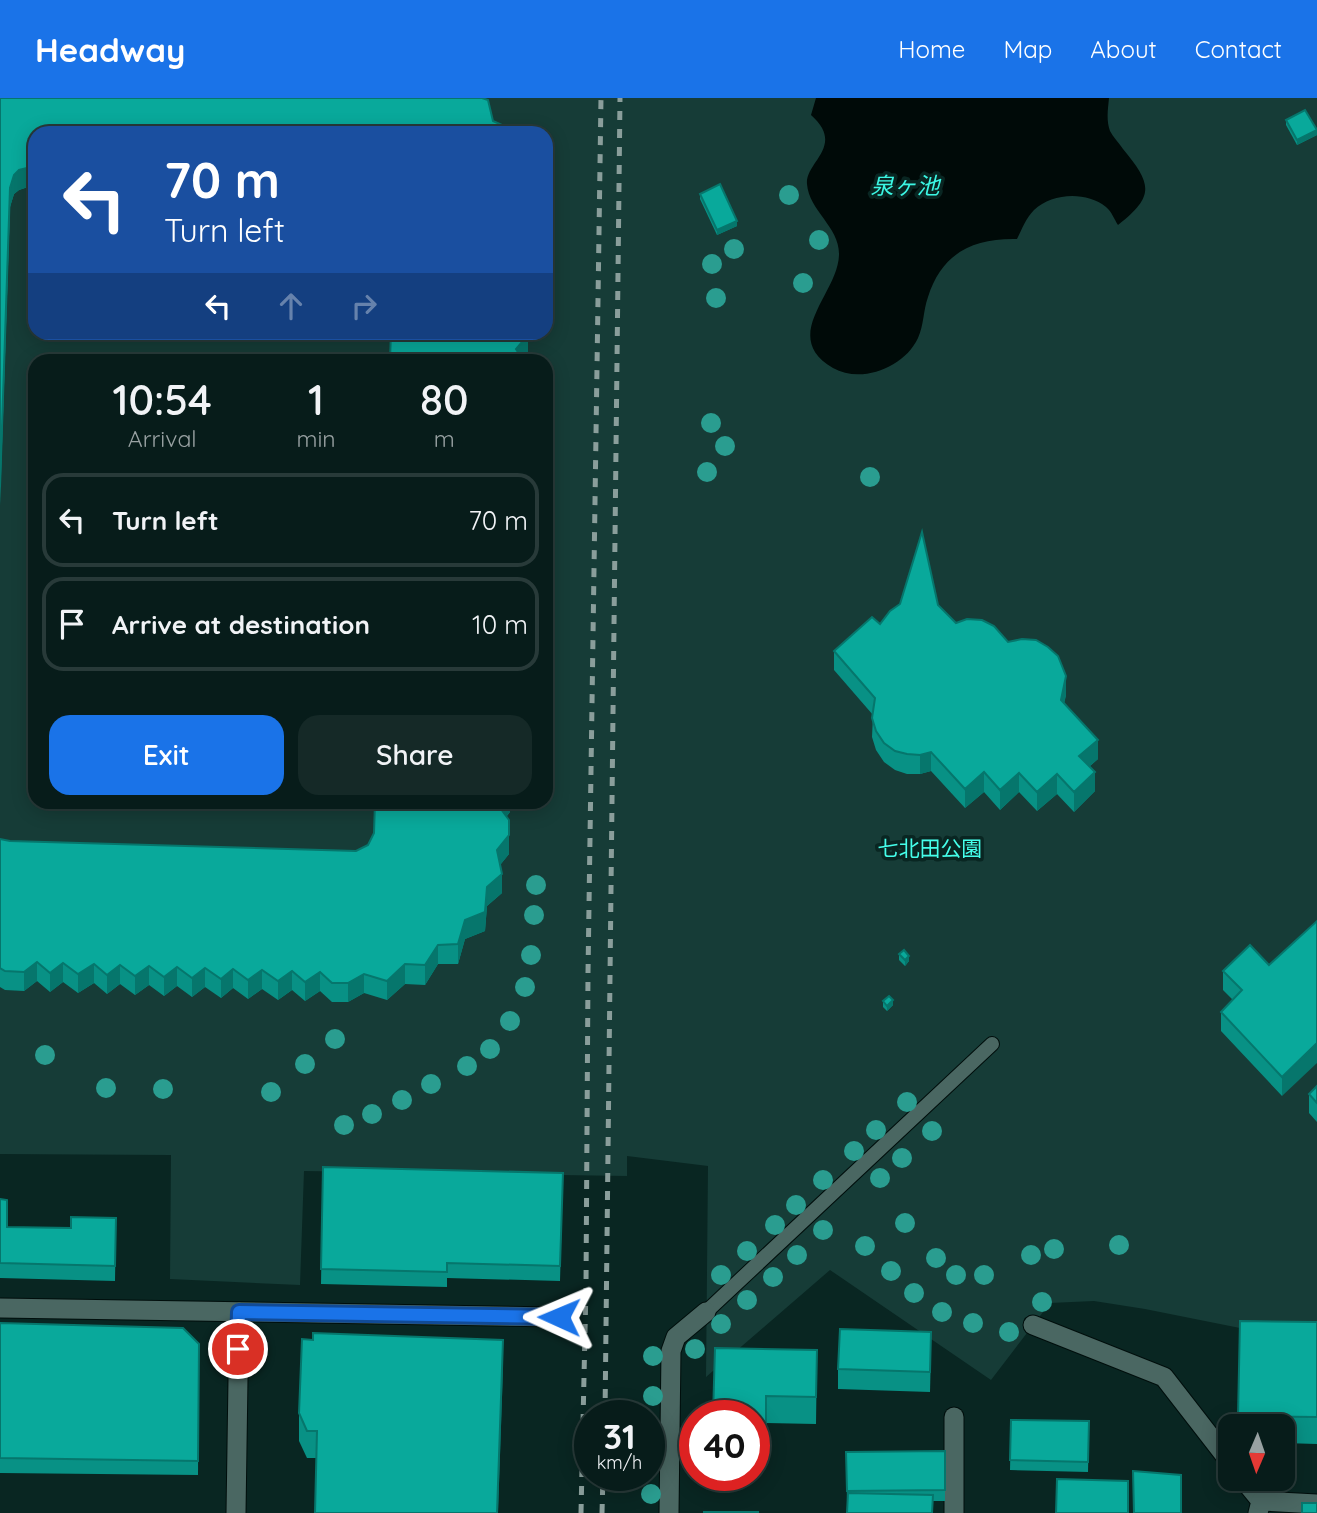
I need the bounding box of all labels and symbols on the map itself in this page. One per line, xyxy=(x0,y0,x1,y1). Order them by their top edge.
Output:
water label: 泉ヶ池 xyxy=(871,171,942,200)
park label: 七北田公園 xyxy=(878,835,983,861)
position arrow xyxy=(522,1280,596,1354)
pin xyxy=(208,1319,268,1379)
speed limit sign: 40 xyxy=(679,1400,770,1491)
north arrow xyxy=(1218,1414,1295,1491)

